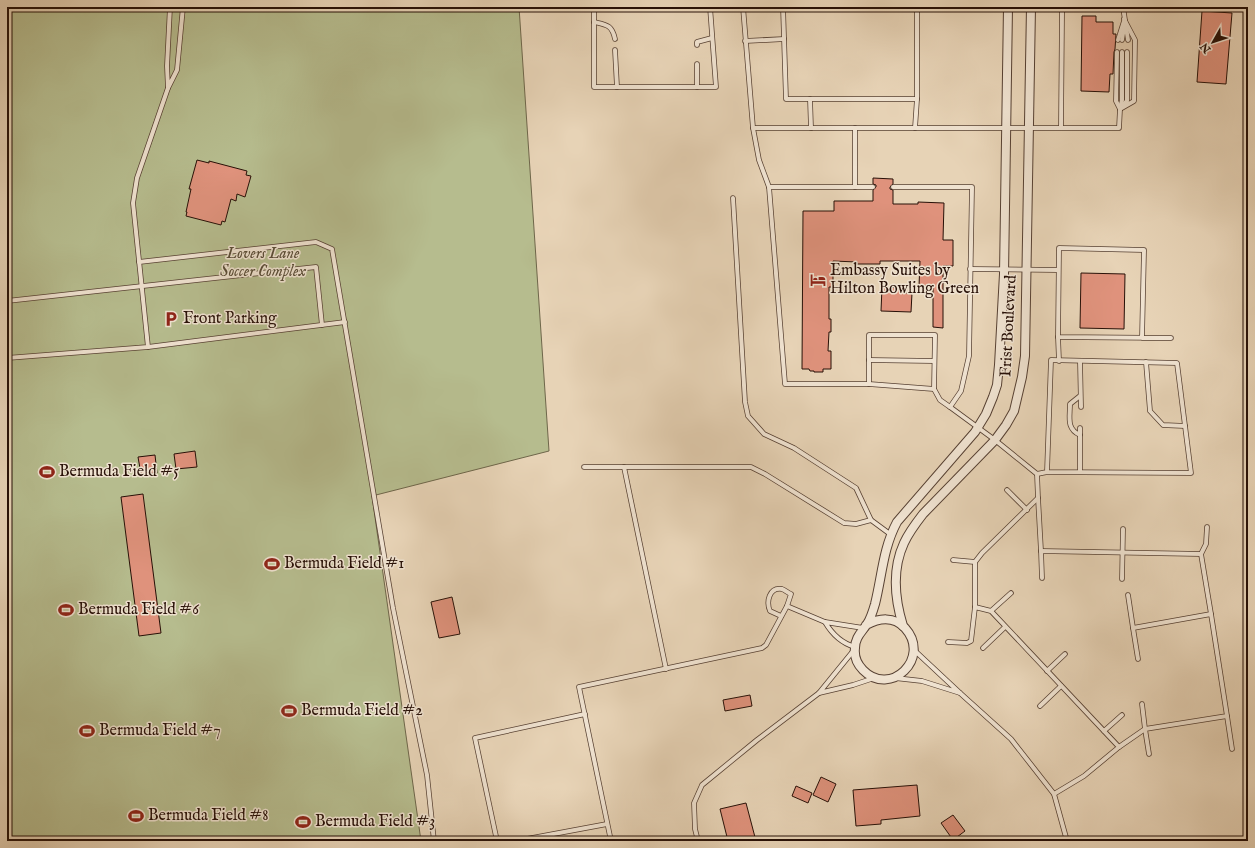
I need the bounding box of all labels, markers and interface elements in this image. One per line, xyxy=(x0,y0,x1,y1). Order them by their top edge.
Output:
north arrow xyxy=(1193,22,1233,62)
text: N xyxy=(1197,39,1215,57)
park label: Lovers Lane Soccer Complex xyxy=(220,244,306,282)
place label: Embassy Suites by Hilton Bowling Green xyxy=(830,261,980,299)
hotel icon: Embassy Suites by Hilton Bowling Green xyxy=(809,271,827,289)
street label: Frist Boulevard xyxy=(996,274,1022,378)
place label: Front Parking xyxy=(183,309,277,329)
parking icon: Front Parking xyxy=(162,310,180,328)
place label: Bermuda Field #5 xyxy=(59,462,179,482)
sports icon: Bermuda Field #5 xyxy=(38,463,56,481)
place label: Bermuda Field #1 xyxy=(284,554,404,574)
sports icon: Bermuda Field #1 xyxy=(263,555,281,573)
place label: Bermuda Field #6 xyxy=(78,600,199,620)
sports icon: Bermuda Field #6 xyxy=(57,601,75,619)
place label: Bermuda Field #2 xyxy=(301,701,423,721)
sports icon: Bermuda Field #2 xyxy=(280,702,298,720)
place label: Bermuda Field #7 xyxy=(99,721,221,741)
sports icon: Bermuda Field #7 xyxy=(78,722,96,740)
place label: Bermuda Field #8 xyxy=(148,806,268,826)
sports icon: Bermuda Field #8 xyxy=(127,807,145,825)
place label: Bermuda Field #3 xyxy=(315,812,435,832)
sports icon: Bermuda Field #3 xyxy=(294,813,312,831)

